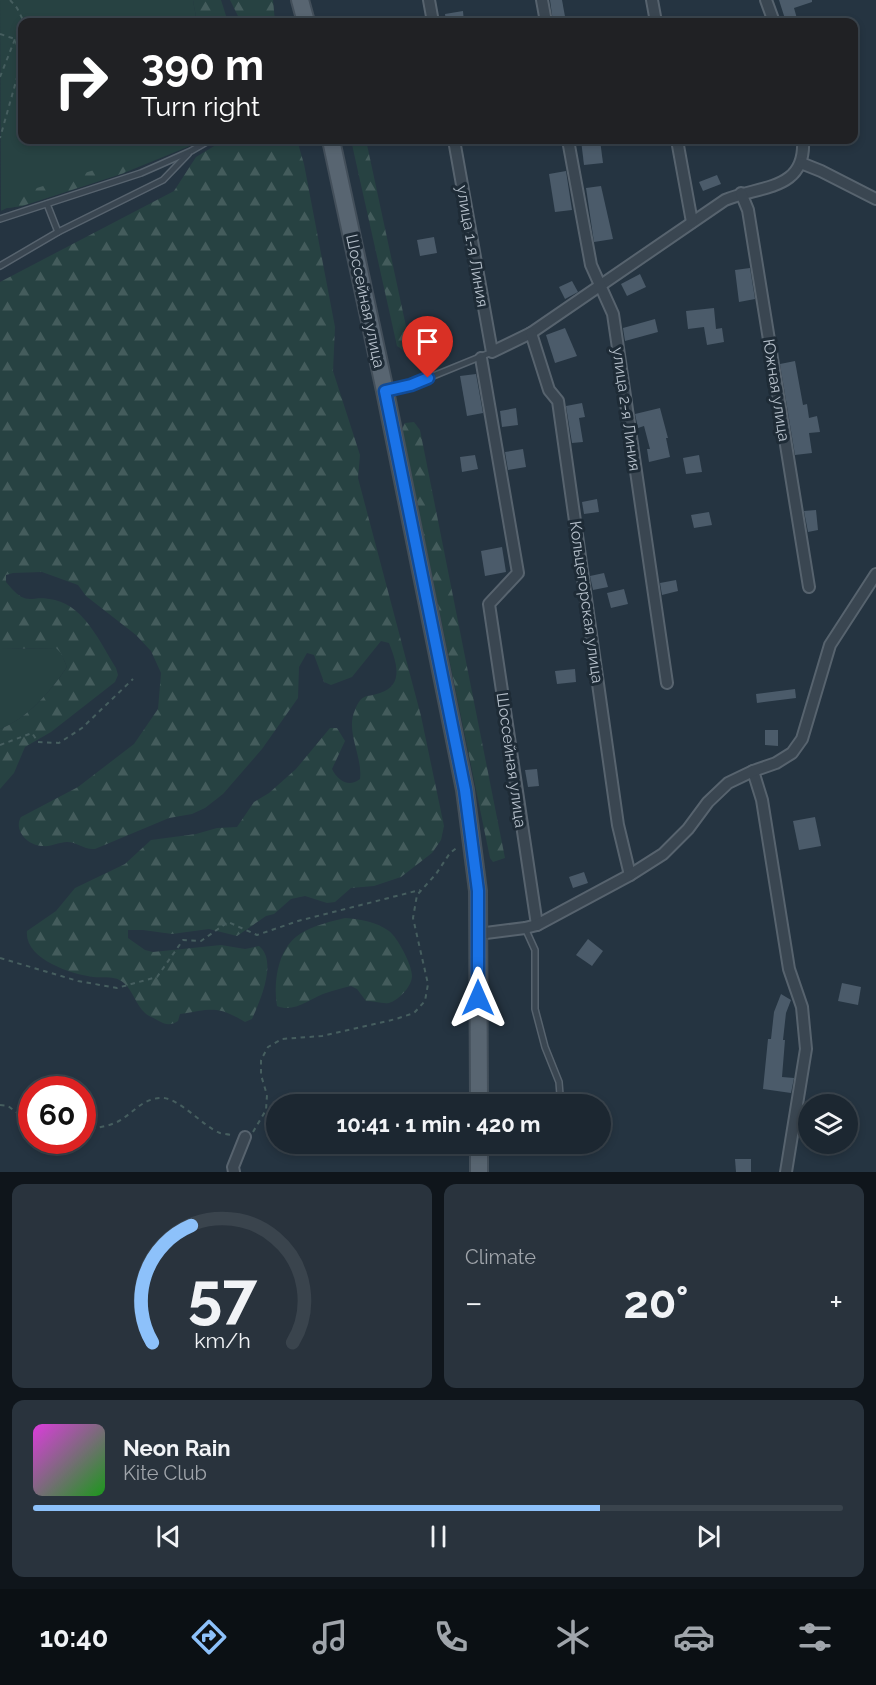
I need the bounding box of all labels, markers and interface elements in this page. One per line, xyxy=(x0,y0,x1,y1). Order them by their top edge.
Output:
text: 390 m xyxy=(141,41,264,90)
icon: right xyxy=(42,42,120,120)
text: Turn right xyxy=(141,91,260,122)
street label: улица 1-я Линия xyxy=(452,184,493,309)
street label: Шоссейная улица xyxy=(342,232,389,370)
pin xyxy=(402,316,453,378)
icon: arrive xyxy=(411,325,444,358)
street label: Южная улица xyxy=(759,337,794,443)
street label: улица 2-я Линия xyxy=(608,346,645,472)
street label: Кольцегорская улица xyxy=(566,520,607,684)
street label: Шоссейная улица xyxy=(493,691,530,829)
position arrow xyxy=(446,966,510,1030)
speed limit sign: 60 xyxy=(18,1076,96,1154)
map controls xyxy=(798,1094,858,1154)
button: layers xyxy=(798,1094,858,1154)
text: 10:41 · 1 min · 420 m xyxy=(336,1111,541,1137)
text: Climate xyxy=(465,1245,536,1269)
text: 57 xyxy=(187,1258,258,1332)
text: 20° xyxy=(623,1276,689,1329)
text: − xyxy=(465,1283,483,1322)
text: + xyxy=(829,1283,843,1322)
text: km/h xyxy=(194,1328,250,1353)
text: Neon Rain xyxy=(123,1435,231,1461)
text: Kite Club xyxy=(123,1461,207,1485)
icon: previous xyxy=(152,1520,185,1553)
icon: pause xyxy=(422,1520,455,1553)
icon: next xyxy=(692,1520,725,1553)
icon: directions xyxy=(188,1616,230,1658)
icon: music xyxy=(309,1616,351,1658)
icon: phone xyxy=(430,1616,472,1658)
icon: climate xyxy=(552,1616,594,1658)
icon: car xyxy=(673,1616,715,1658)
icon: filters xyxy=(794,1616,836,1658)
text: 10:40 xyxy=(40,1622,108,1653)

